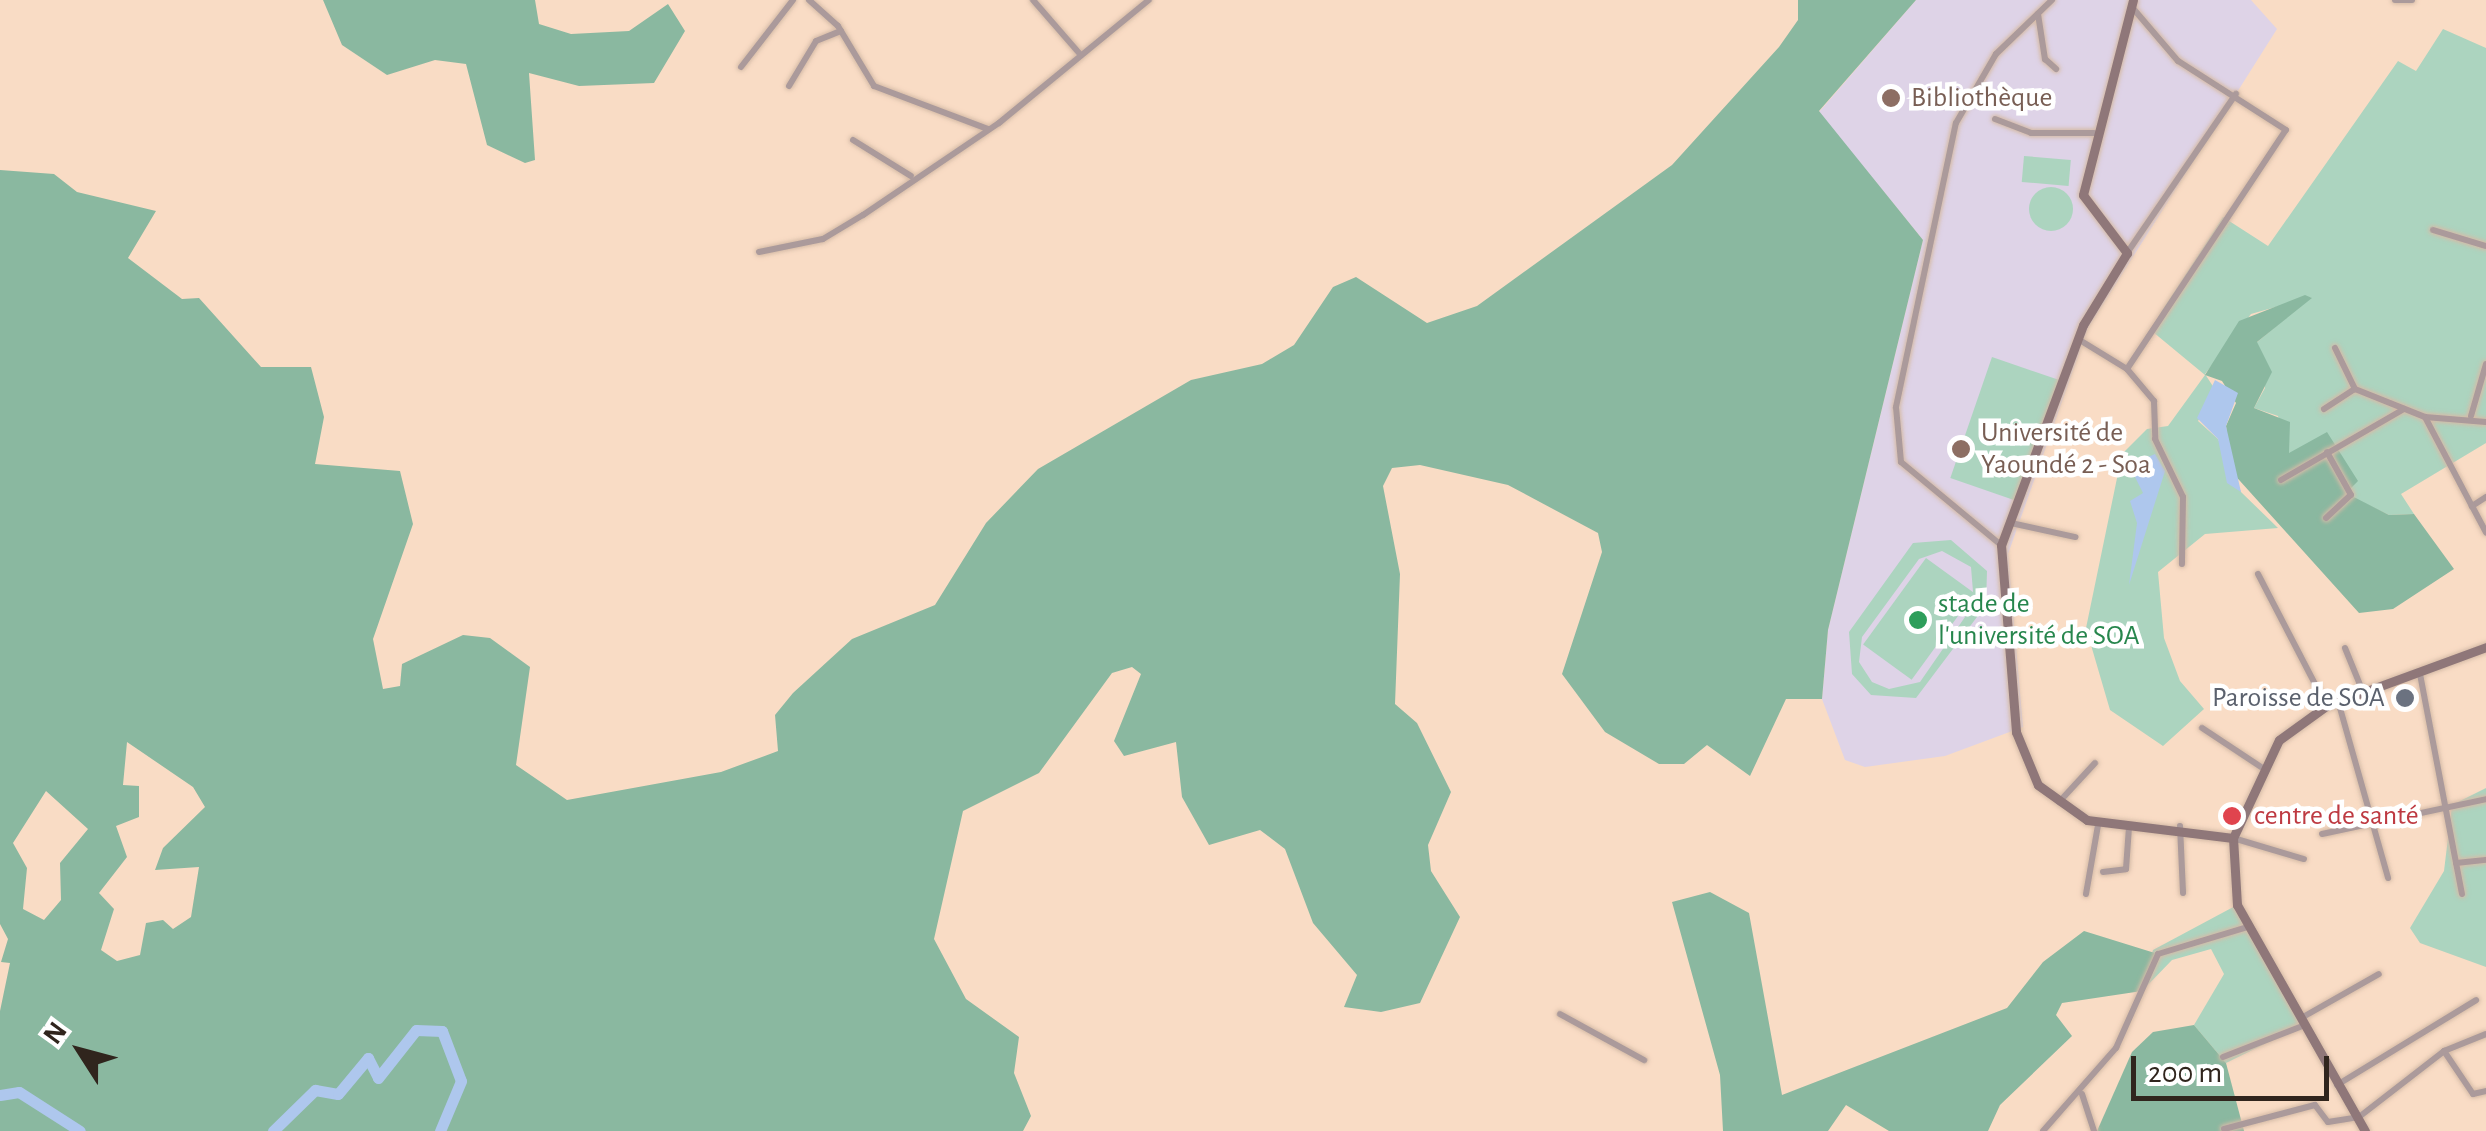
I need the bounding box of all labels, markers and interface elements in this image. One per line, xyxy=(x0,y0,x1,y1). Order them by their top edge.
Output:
place label: Bibliothèque xyxy=(1911,81,2052,115)
marker: Bibliothèque xyxy=(1880,87,1902,109)
place label: Université de Yaoundé 2 - Soa xyxy=(1981,416,2151,482)
marker: Université de Yaoundé 2 - Soa xyxy=(1950,438,1972,460)
place label: stade de l'université de SOA xyxy=(1938,587,2140,653)
marker: stade de l'université de SOA xyxy=(1907,609,1929,631)
place label: Paroisse de SOA xyxy=(2212,681,2385,715)
marker: Paroisse de SOA xyxy=(2394,687,2416,709)
place label: centre de santé xyxy=(2254,799,2419,833)
marker: centre de santé xyxy=(2219,803,2245,829)
north arrow xyxy=(30,1001,130,1101)
text: N xyxy=(39,1017,73,1049)
scale bar xyxy=(2136,1036,2334,1098)
text: 200 m xyxy=(2148,1058,2222,1088)

